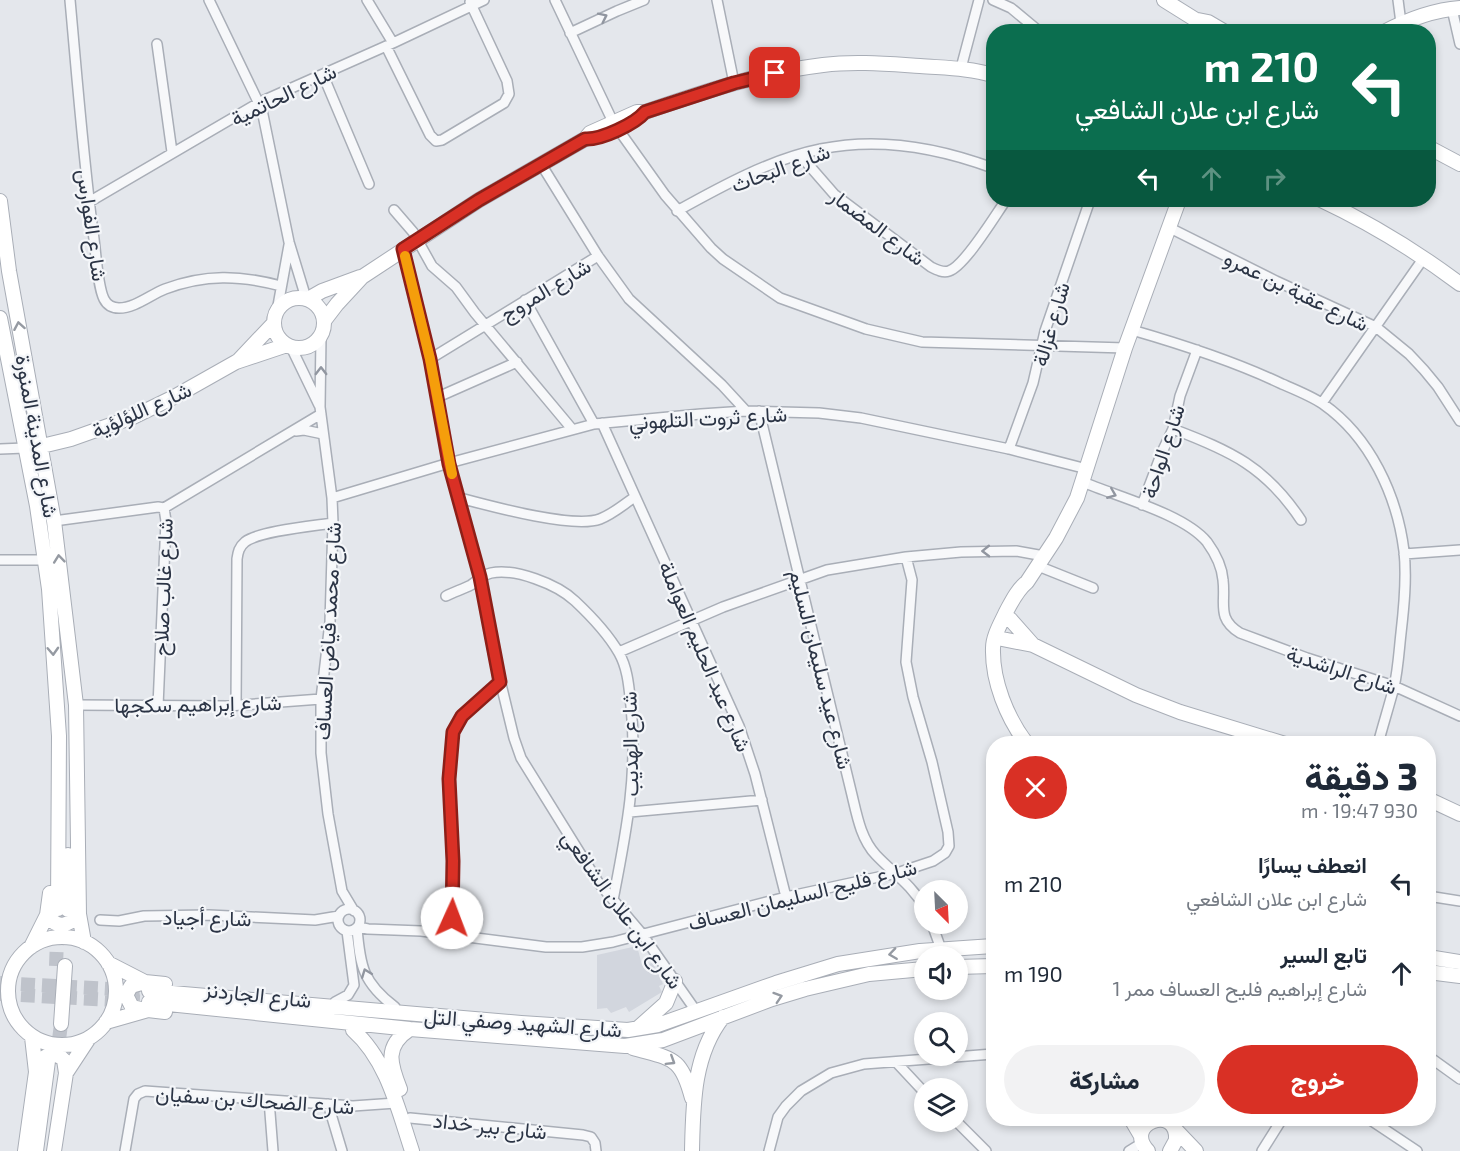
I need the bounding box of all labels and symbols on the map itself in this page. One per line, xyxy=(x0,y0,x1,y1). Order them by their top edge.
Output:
one-way arrow xyxy=(597,13,608,24)
pin xyxy=(749,47,800,98)
street label: شارع الحاتمية xyxy=(226,58,341,133)
street label: شارع البحاث xyxy=(727,138,834,199)
street label: شارع الفوارس xyxy=(70,167,113,283)
street label: شارع المضمار xyxy=(823,182,931,272)
street label: شارع عقبة بن عمرو xyxy=(1220,244,1373,338)
street label: شارع المروج xyxy=(495,252,596,328)
street label: شارع غزالة xyxy=(1026,279,1077,370)
one-way arrow xyxy=(13,321,25,330)
street label: شارع المدينة المنورة xyxy=(8,353,65,520)
one-way arrow xyxy=(315,367,327,376)
street label: شارع اللؤلؤية xyxy=(87,376,196,445)
street label: شارع ثروت التلهوني xyxy=(628,400,788,440)
street label: شارع الواحة xyxy=(1135,401,1192,502)
one-way arrow xyxy=(1106,487,1117,499)
street label: شارع غالب صلاح xyxy=(147,518,180,656)
street label: شارع محمد فياض العساف xyxy=(309,521,348,741)
one-way arrow xyxy=(981,545,990,557)
one-way arrow xyxy=(53,554,66,564)
street label: شارع عبد الحليم العواملة xyxy=(652,557,757,756)
street label: شارع عيد سليمان السليم xyxy=(782,567,859,772)
street label: شارع الراشدية xyxy=(1283,639,1400,701)
one-way arrow xyxy=(47,646,60,655)
street label: شارع إبراهيم سكجها xyxy=(114,689,282,720)
street label: شارع الهديب xyxy=(616,691,645,797)
street label: شارع ابن علان الشافعي xyxy=(552,825,689,997)
street label: شارع فليح السليمان العساف xyxy=(685,853,920,937)
north arrow xyxy=(914,880,968,934)
position arrow xyxy=(420,886,484,950)
street label: شارع أجياد xyxy=(162,904,252,933)
one-way arrow xyxy=(888,948,898,960)
one-way arrow xyxy=(360,968,373,978)
street label: شارع الجاردنز xyxy=(202,976,313,1015)
one-way arrow xyxy=(772,992,783,1004)
street label: شارع الشهيد وصفي التل xyxy=(423,1003,623,1047)
one-way arrow xyxy=(665,1054,675,1066)
street label: شارع الضحاك بن سفيان xyxy=(155,1080,355,1121)
street label: شارع بير خداد xyxy=(431,1107,548,1146)

